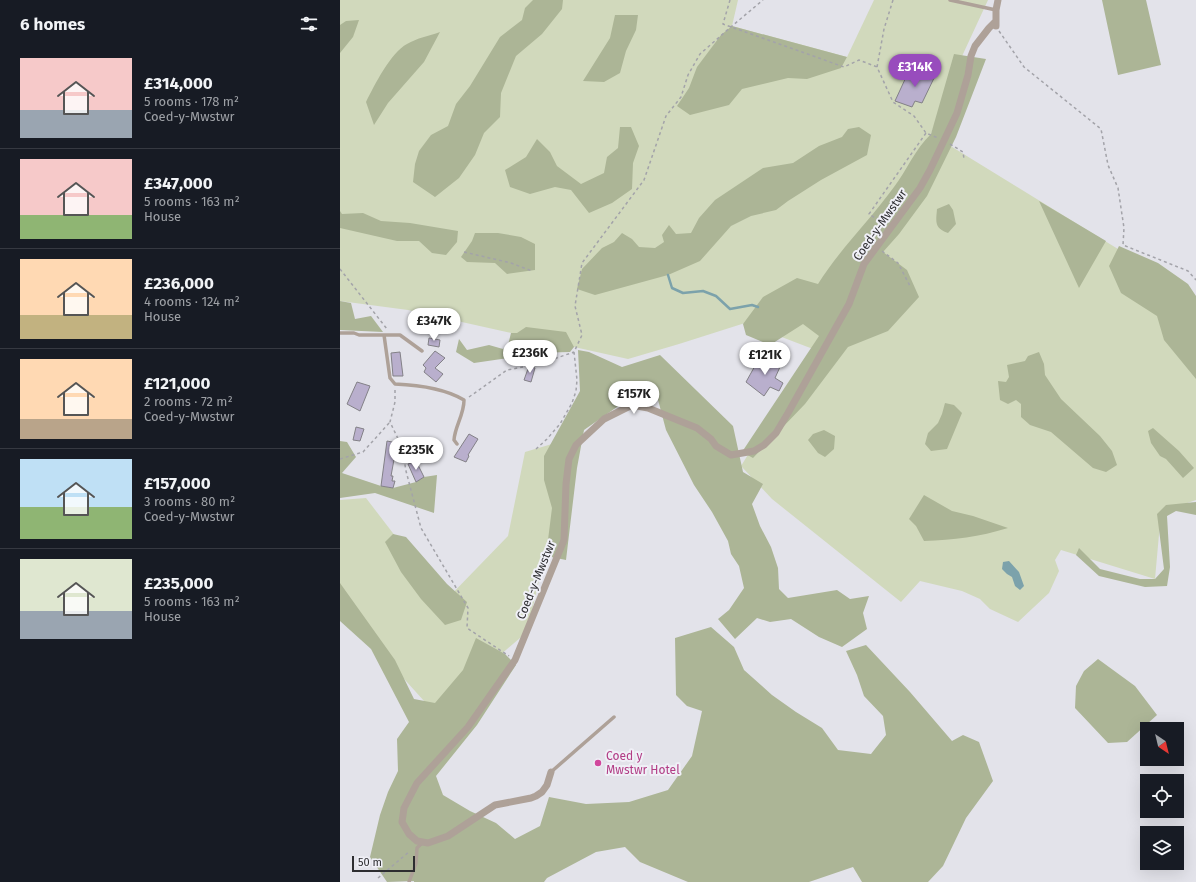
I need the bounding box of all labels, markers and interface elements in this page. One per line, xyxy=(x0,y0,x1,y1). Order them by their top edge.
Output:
icon: filters xyxy=(298,13,320,35)
text: 6 homes xyxy=(20,14,85,35)
pin: £314K xyxy=(887,54,943,88)
text: £314K xyxy=(897,59,933,74)
text: £314,000 xyxy=(144,73,213,94)
icon: home xyxy=(52,74,100,122)
text: 5 rooms · 178 m² xyxy=(144,94,239,109)
text: Coed-y-Mwstwr xyxy=(144,109,235,124)
text: £347,000 xyxy=(144,173,213,194)
icon: home xyxy=(52,175,100,223)
street label: Coed-y-Mwstwr xyxy=(850,186,910,263)
text: 5 rooms · 163 m² xyxy=(144,194,240,209)
text: House xyxy=(144,209,181,224)
text: £236,000 xyxy=(144,273,214,294)
icon: home xyxy=(52,275,100,323)
text: 4 rooms · 124 m² xyxy=(144,294,240,309)
pin: £347K xyxy=(406,308,462,342)
text: House xyxy=(144,309,181,324)
text: £347K xyxy=(416,313,452,328)
pin: £236K xyxy=(502,340,558,374)
pin: £121K xyxy=(737,342,793,376)
text: £236K xyxy=(512,345,548,360)
text: £121K xyxy=(748,347,782,362)
text: £121,000 xyxy=(144,373,210,394)
icon: home xyxy=(52,375,100,423)
pin: £157K xyxy=(606,381,662,415)
text: £157K xyxy=(617,386,651,401)
text: 2 rooms · 72 m² xyxy=(144,394,233,409)
text: Coed-y-Mwstwr xyxy=(144,409,235,424)
pin: £235K xyxy=(388,437,444,471)
text: £235K xyxy=(398,442,434,457)
text: £157,000 xyxy=(144,473,211,494)
icon: home xyxy=(52,475,100,523)
text: 3 rooms · 80 m² xyxy=(144,494,235,509)
text: Coed-y-Mwstwr xyxy=(144,509,235,524)
street label: Coed-y-Mwstwr xyxy=(514,538,558,621)
text: £235,000 xyxy=(144,573,214,594)
icon: home xyxy=(52,575,100,623)
text: 5 rooms · 163 m² xyxy=(144,594,240,609)
text: House xyxy=(144,609,181,624)
north arrow xyxy=(1140,722,1184,766)
map controls xyxy=(1140,722,1184,870)
place label: Coed y Mwstwr Hotel xyxy=(606,749,680,777)
marker: Coed y Mwstwr Hotel xyxy=(593,758,603,768)
button: locate xyxy=(1140,774,1184,818)
button: layers xyxy=(1140,826,1184,870)
scale bar xyxy=(352,854,415,873)
text: 50 m xyxy=(358,856,382,869)

